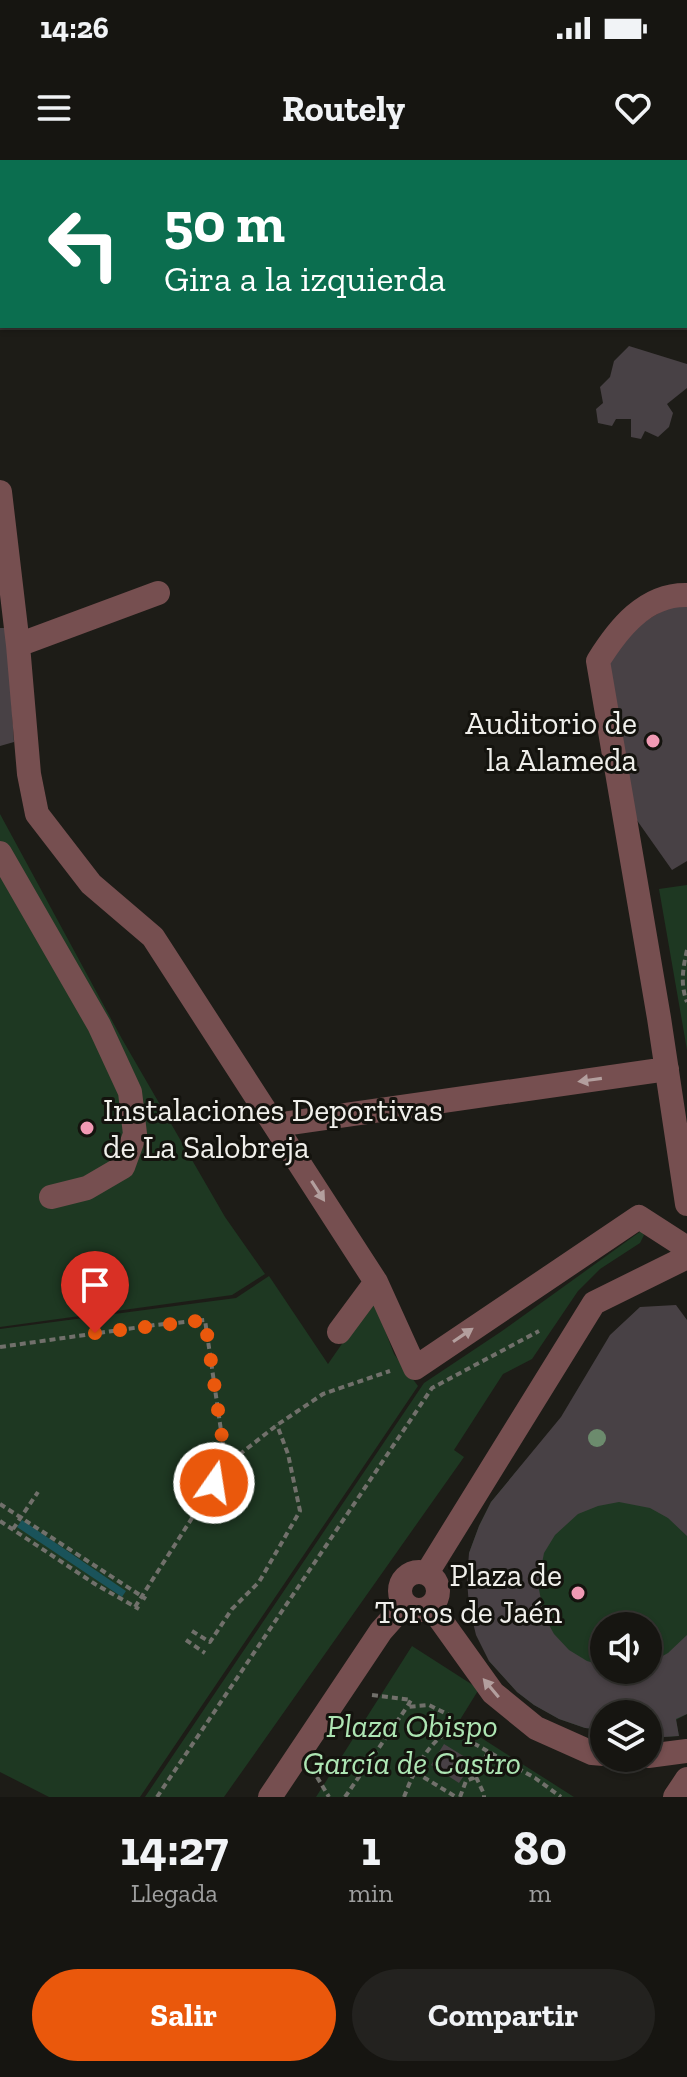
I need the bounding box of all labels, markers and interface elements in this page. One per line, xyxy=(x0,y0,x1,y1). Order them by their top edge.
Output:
text: 14:26 xyxy=(40,10,109,46)
icon: menu xyxy=(32,86,76,130)
icon: heart xyxy=(611,86,655,130)
text: Routely xyxy=(282,87,405,130)
text: 50 m xyxy=(164,189,285,256)
icon: left xyxy=(32,192,136,296)
text: Gira a la izquierda xyxy=(164,257,446,300)
place label: Auditorio de la Alameda xyxy=(465,704,637,779)
marker: Auditorio de la Alameda xyxy=(644,732,662,750)
one-way arrow xyxy=(577,1074,602,1087)
place label: Instalaciones Deportivas de La Salobreja xyxy=(103,1091,443,1166)
marker: Instalaciones Deportivas de La Salobreja xyxy=(78,1119,96,1137)
one-way arrow xyxy=(311,1180,325,1202)
pin xyxy=(61,1251,129,1333)
icon: arrive xyxy=(73,1263,117,1307)
one-way arrow xyxy=(452,1328,474,1343)
position arrow xyxy=(172,1441,256,1525)
place label: Plaza de Toros de Jaén xyxy=(375,1556,563,1631)
marker: Plaza de Toros de Jaén xyxy=(569,1584,587,1602)
map controls xyxy=(590,1612,662,1772)
button: sound xyxy=(590,1612,662,1684)
one-way arrow xyxy=(483,1678,500,1698)
button: layers xyxy=(590,1700,662,1772)
park label: Plaza Obispo García de Castro xyxy=(303,1707,521,1782)
text: 14:27 xyxy=(120,1820,228,1877)
text: 1 xyxy=(361,1820,381,1877)
text: 80 xyxy=(513,1820,567,1877)
text: Llegada xyxy=(131,1877,218,1909)
text: min xyxy=(349,1877,393,1909)
text: m xyxy=(529,1877,551,1909)
button: Salir xyxy=(32,1969,336,2061)
button: Compartir xyxy=(352,1969,655,2061)

